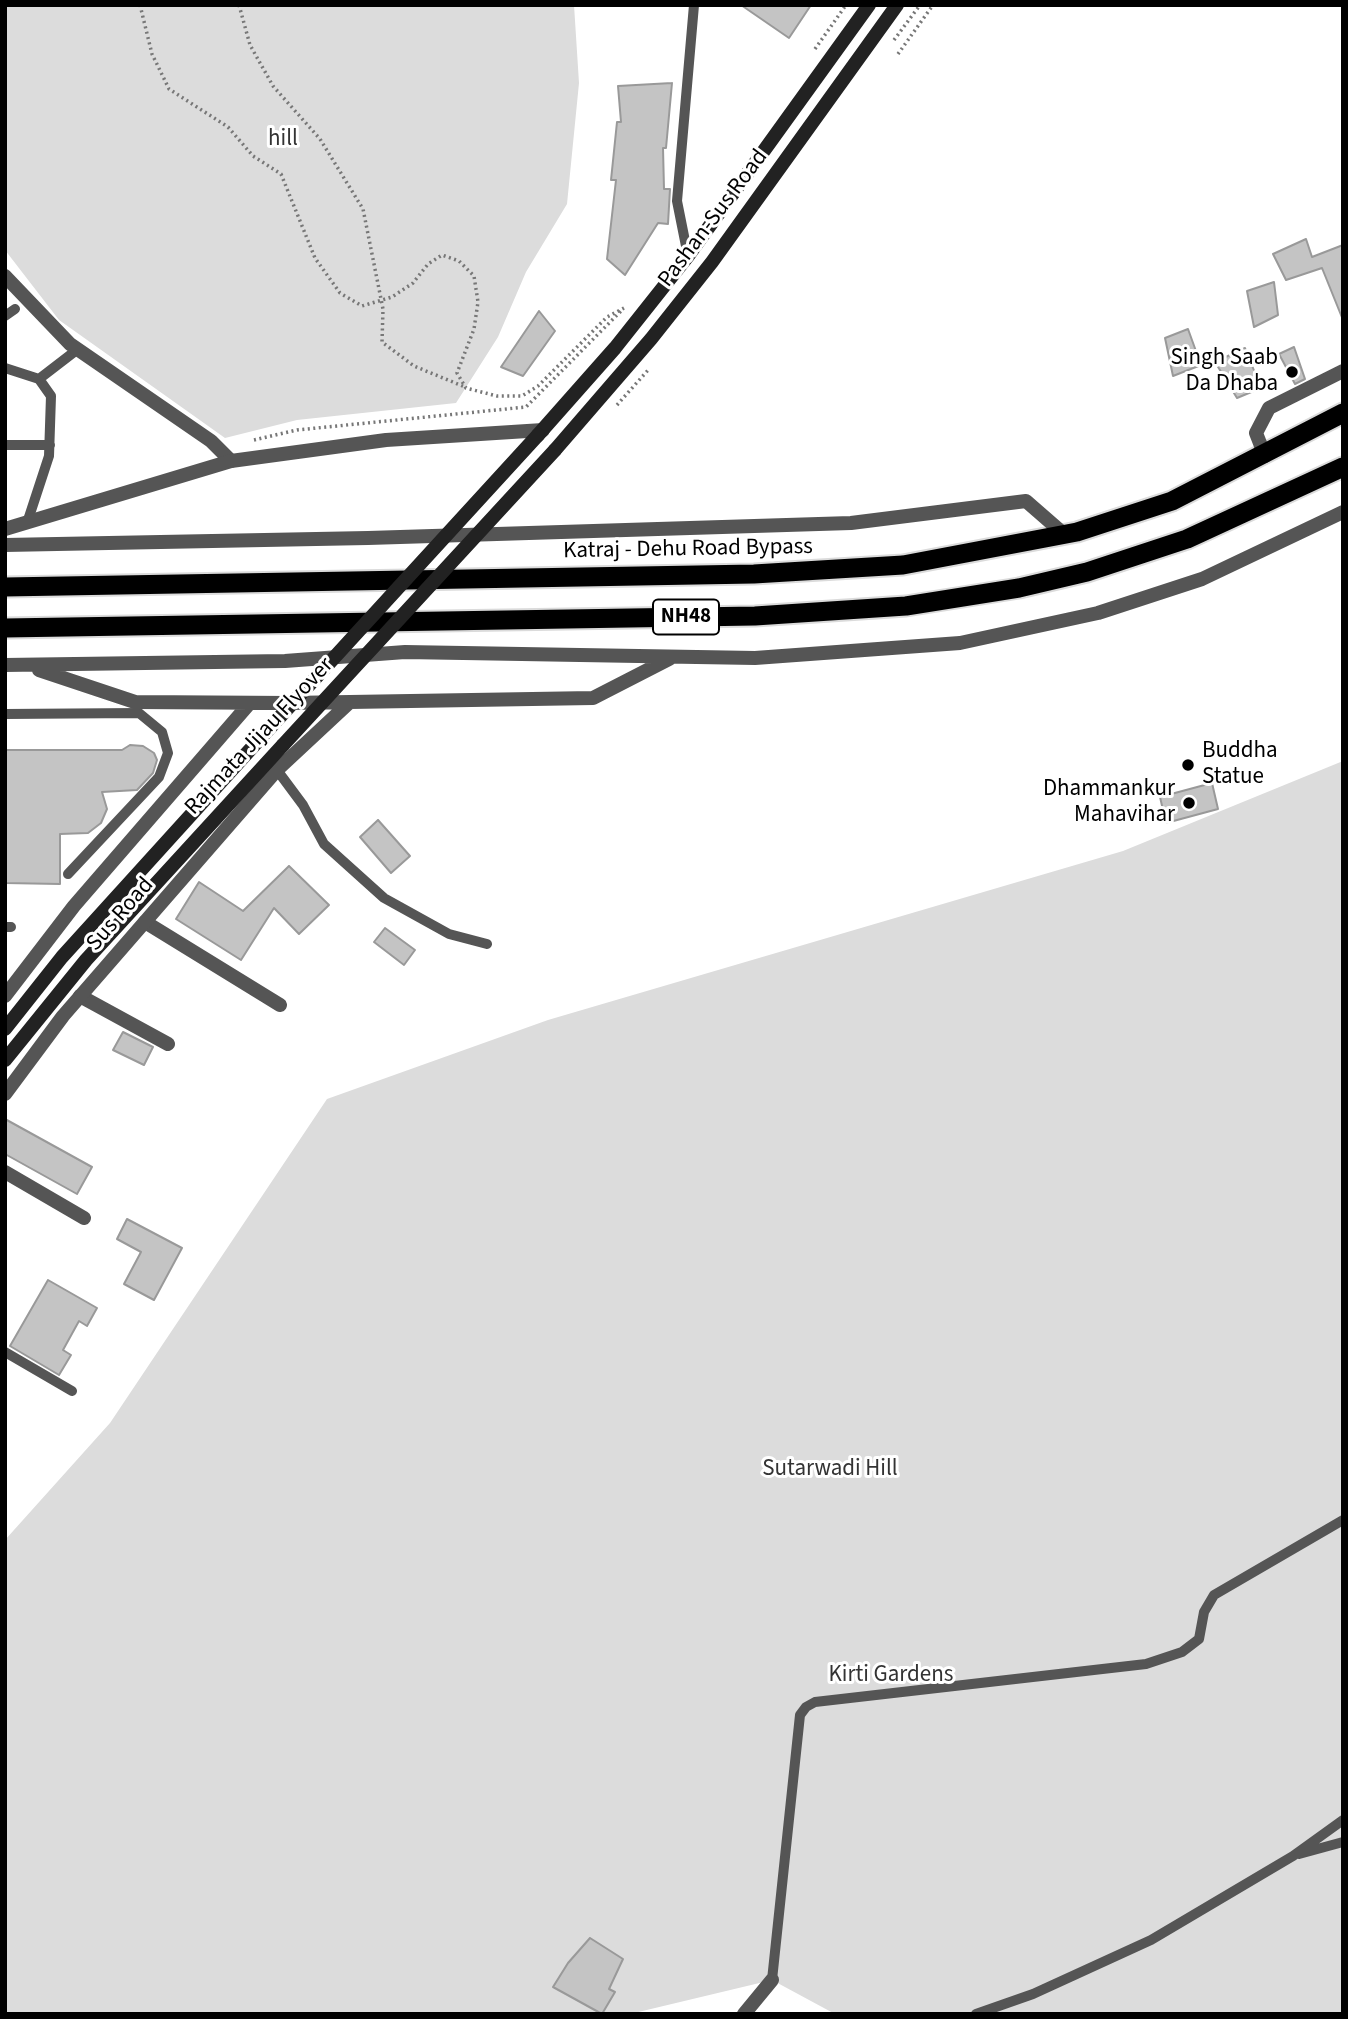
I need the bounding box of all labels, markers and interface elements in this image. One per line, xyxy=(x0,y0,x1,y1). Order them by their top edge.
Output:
park label: hill xyxy=(268,126,298,154)
street label: Pashan-Sus Road xyxy=(653,145,775,293)
place label: Singh Saab Da Dhaba xyxy=(1171,345,1278,399)
marker: Singh Saab Da Dhaba xyxy=(1284,364,1300,380)
street label: Katraj - Dehu Road Bypass xyxy=(563,534,813,566)
road number: NH48 xyxy=(653,600,719,634)
street label: Rajmata Jijau Flyover xyxy=(180,652,340,822)
place label: Buddha Statue xyxy=(1202,738,1278,792)
marker: Buddha Statue xyxy=(1180,757,1196,773)
place label: Dhammankur Mahavihar xyxy=(1043,776,1175,830)
marker: Dhammankur Mahavihar xyxy=(1181,795,1197,811)
street label: Sus Road xyxy=(82,873,160,957)
park label: Sutarwadi Hill xyxy=(762,1456,898,1484)
park label: Kirti Gardens xyxy=(829,1662,953,1690)

